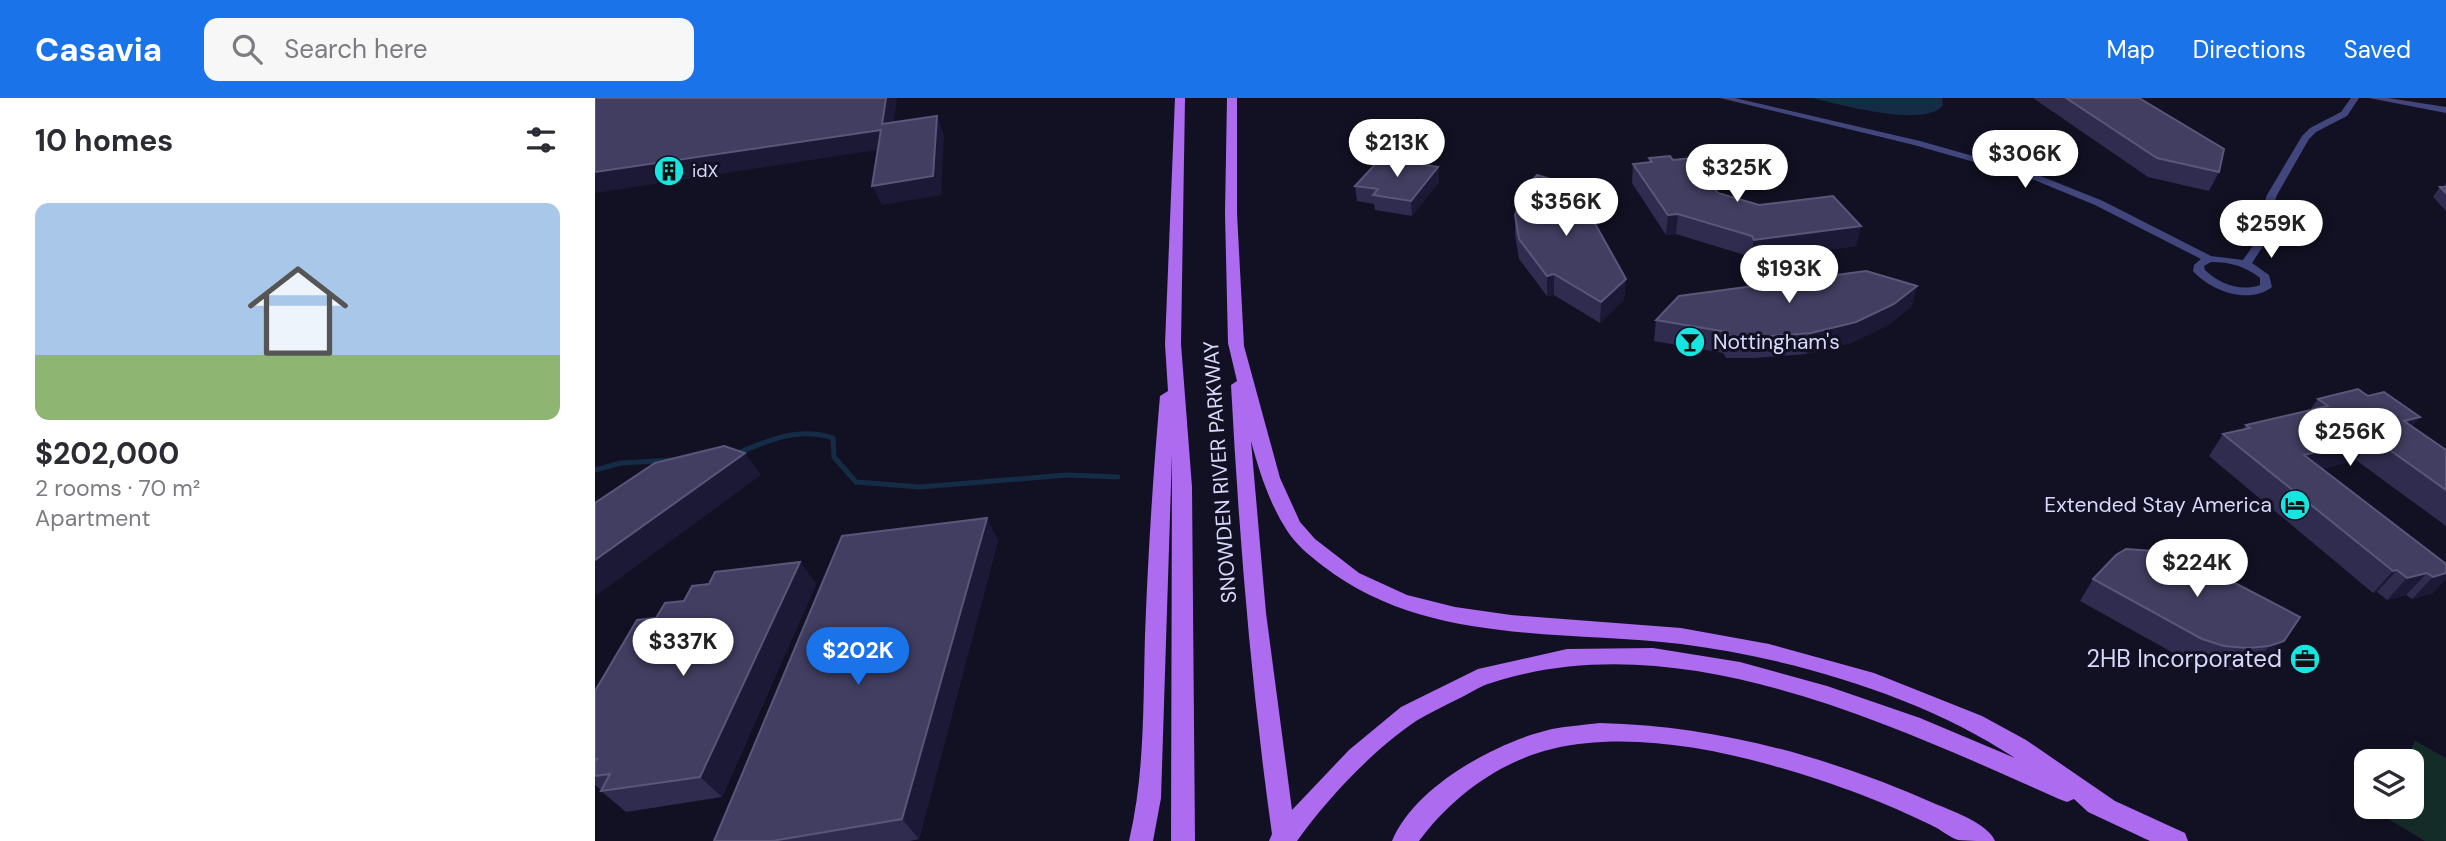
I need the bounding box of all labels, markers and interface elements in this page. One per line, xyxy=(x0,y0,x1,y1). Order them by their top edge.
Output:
search box xyxy=(204,18,694,81)
text: Casavia xyxy=(35,28,162,71)
icon: search xyxy=(228,30,266,68)
text: Search here xyxy=(284,32,428,66)
text: Map xyxy=(2107,34,2155,65)
text: Directions xyxy=(2193,34,2306,65)
text: Saved xyxy=(2344,34,2411,65)
pin: $213K xyxy=(1348,120,1446,179)
text: 10 homes xyxy=(35,121,173,160)
icon: filters xyxy=(522,121,560,159)
text: $213K xyxy=(1365,127,1429,157)
pin: $306K xyxy=(1976,130,2074,190)
text: $306K xyxy=(1988,138,2062,168)
pin: $325K xyxy=(1688,144,1786,204)
text: $325K xyxy=(1702,152,1772,182)
building icon: idX xyxy=(652,154,686,188)
place label: idX xyxy=(692,159,719,183)
pin: $356K xyxy=(1517,178,1615,238)
text: $356K xyxy=(1530,186,1602,216)
pin: $259K xyxy=(2222,200,2320,260)
text: $259K xyxy=(2236,208,2306,238)
pin: $193K xyxy=(1740,246,1838,305)
icon: home xyxy=(235,248,361,374)
text: $193K xyxy=(1756,253,1822,283)
bar icon: Nottingham's xyxy=(1673,325,1707,359)
place label: Nottingham's xyxy=(1713,328,1840,356)
street label: SNOWDEN RIVER PARKWAY xyxy=(1197,340,1243,604)
pin: $256K xyxy=(2301,408,2399,468)
text: $256K xyxy=(2314,416,2386,446)
text: $202,000 xyxy=(35,434,179,473)
text: 2 rooms · 70 m² xyxy=(35,473,200,503)
hotel icon: Extended Stay America xyxy=(2278,488,2312,522)
place label: Extended Stay America xyxy=(2044,491,2272,519)
text: Apartment xyxy=(35,503,150,533)
pin: $224K xyxy=(2148,540,2246,599)
text: $224K xyxy=(2162,547,2232,577)
pin: $337K xyxy=(634,618,732,678)
text: $337K xyxy=(649,626,717,656)
pin: $202K xyxy=(809,628,907,687)
text: $202K xyxy=(822,635,894,665)
office icon: 2HB Incorporated xyxy=(2288,642,2322,676)
place label: 2HB Incorporated xyxy=(2086,643,2282,674)
map controls xyxy=(2354,749,2424,819)
button: layers xyxy=(2354,749,2424,819)

